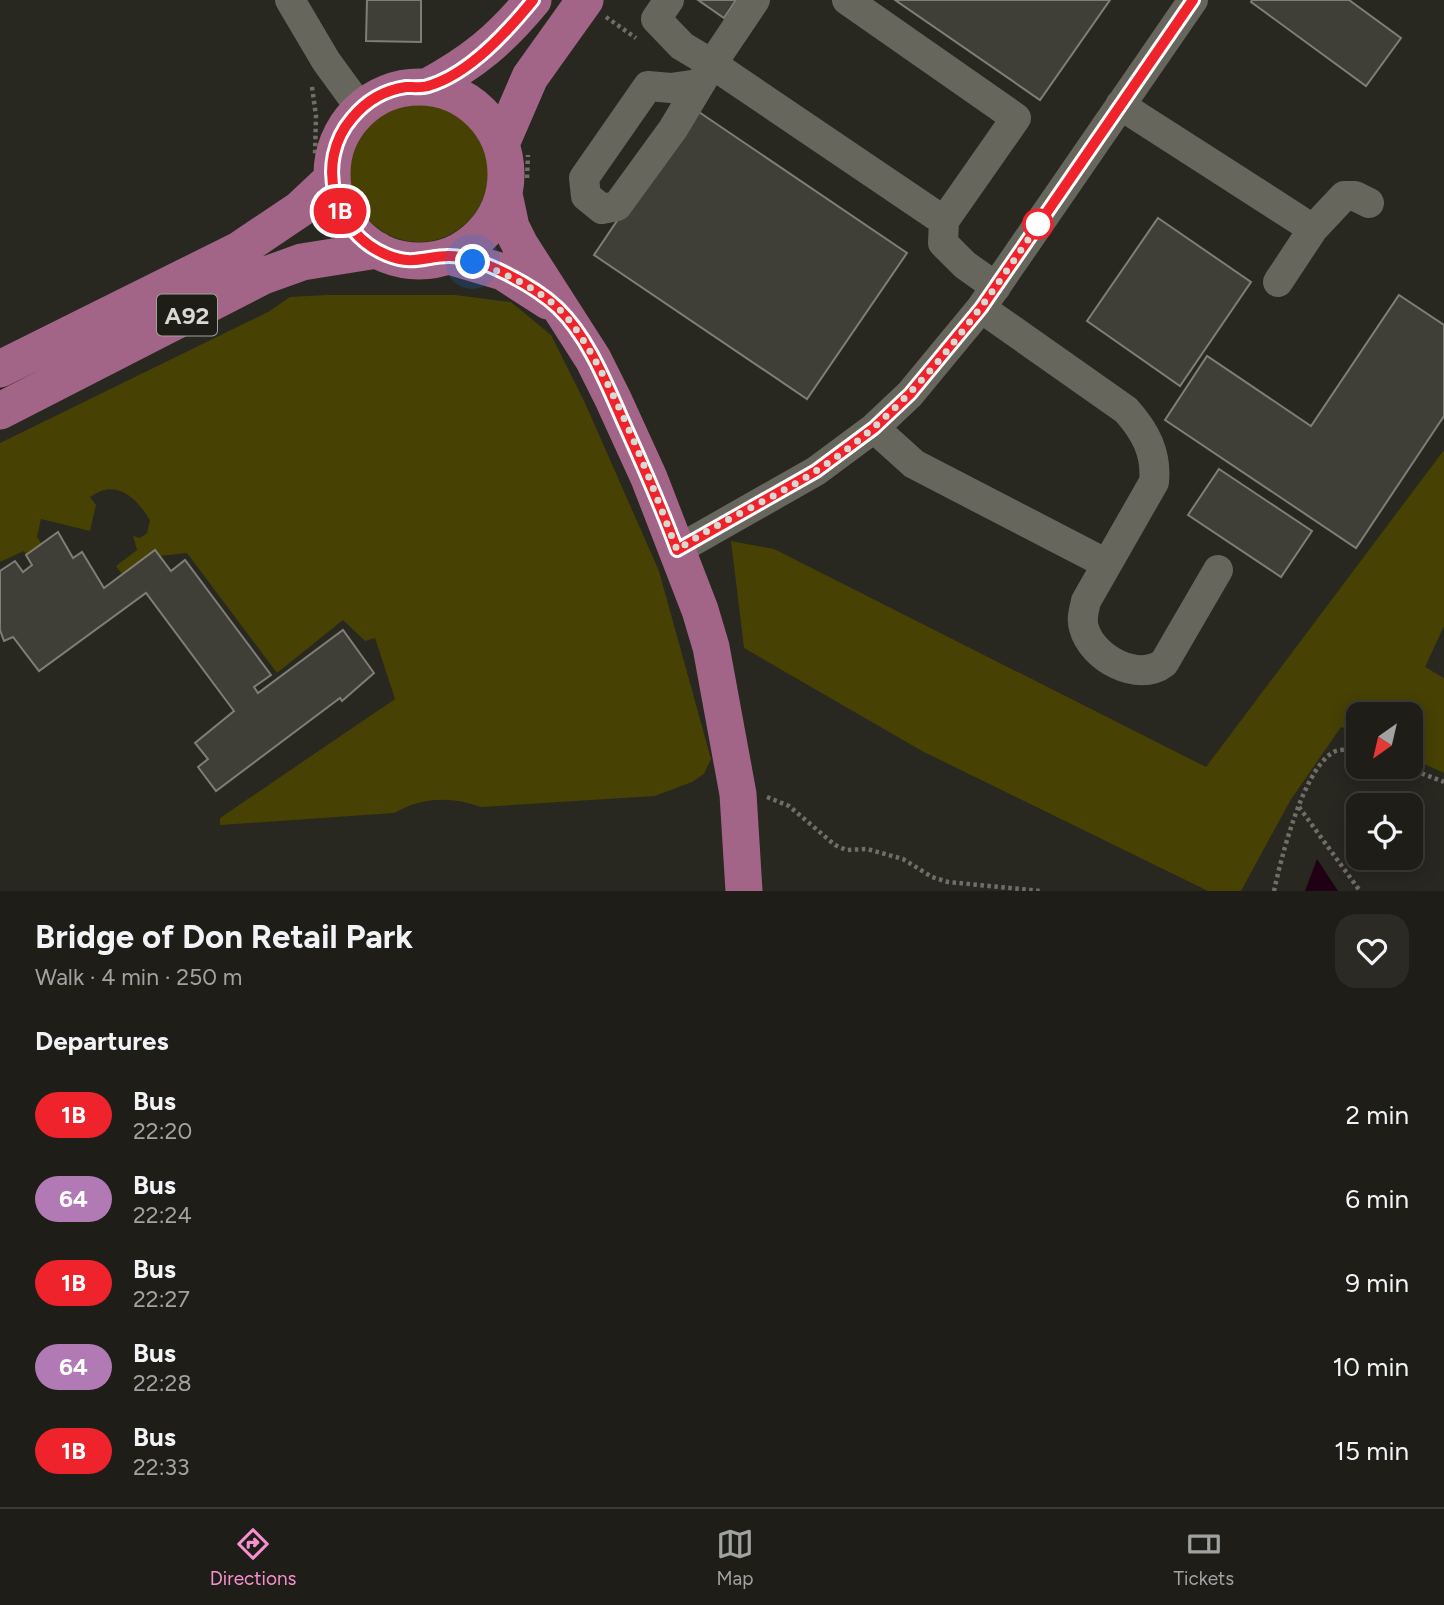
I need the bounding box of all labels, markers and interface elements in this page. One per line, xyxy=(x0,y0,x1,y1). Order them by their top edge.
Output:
line badge: 1B xyxy=(308,188,372,234)
text: 1B xyxy=(328,196,352,225)
unlabelled marker xyxy=(1023,209,1053,239)
your location xyxy=(455,244,490,279)
road number: A92 xyxy=(157,294,217,336)
north arrow xyxy=(1346,702,1423,779)
map controls xyxy=(1346,702,1423,870)
button: locate xyxy=(1346,793,1423,870)
button: heart xyxy=(1335,914,1409,988)
text: Bridge of Don Retail Park xyxy=(35,917,413,956)
text: Walk · 4 min · 250 m xyxy=(35,963,242,991)
text: Departures xyxy=(35,1025,169,1057)
text: Bus xyxy=(133,1085,176,1117)
text: 2 min xyxy=(1345,1099,1409,1131)
text: 1B xyxy=(61,1100,86,1129)
text: 22:20 xyxy=(133,1117,192,1145)
text: Bus xyxy=(133,1169,176,1201)
text: 6 min xyxy=(1345,1183,1409,1215)
text: 64 xyxy=(59,1184,88,1213)
text: 22:24 xyxy=(133,1201,192,1229)
text: Bus xyxy=(133,1253,176,1285)
text: 9 min xyxy=(1345,1267,1409,1299)
text: 1B xyxy=(61,1268,86,1297)
text: 22:27 xyxy=(133,1285,190,1313)
text: Bus xyxy=(133,1337,176,1369)
text: 10 min xyxy=(1333,1351,1409,1383)
text: 64 xyxy=(59,1352,88,1381)
text: 22:28 xyxy=(133,1369,192,1397)
text: Bus xyxy=(133,1421,176,1453)
text: 15 min xyxy=(1334,1435,1409,1467)
text: 1B xyxy=(61,1436,86,1465)
text: 22:33 xyxy=(133,1453,190,1481)
tab: Directions xyxy=(210,1525,296,1590)
tab: Map xyxy=(716,1525,754,1590)
tab: Tickets xyxy=(1174,1525,1234,1590)

